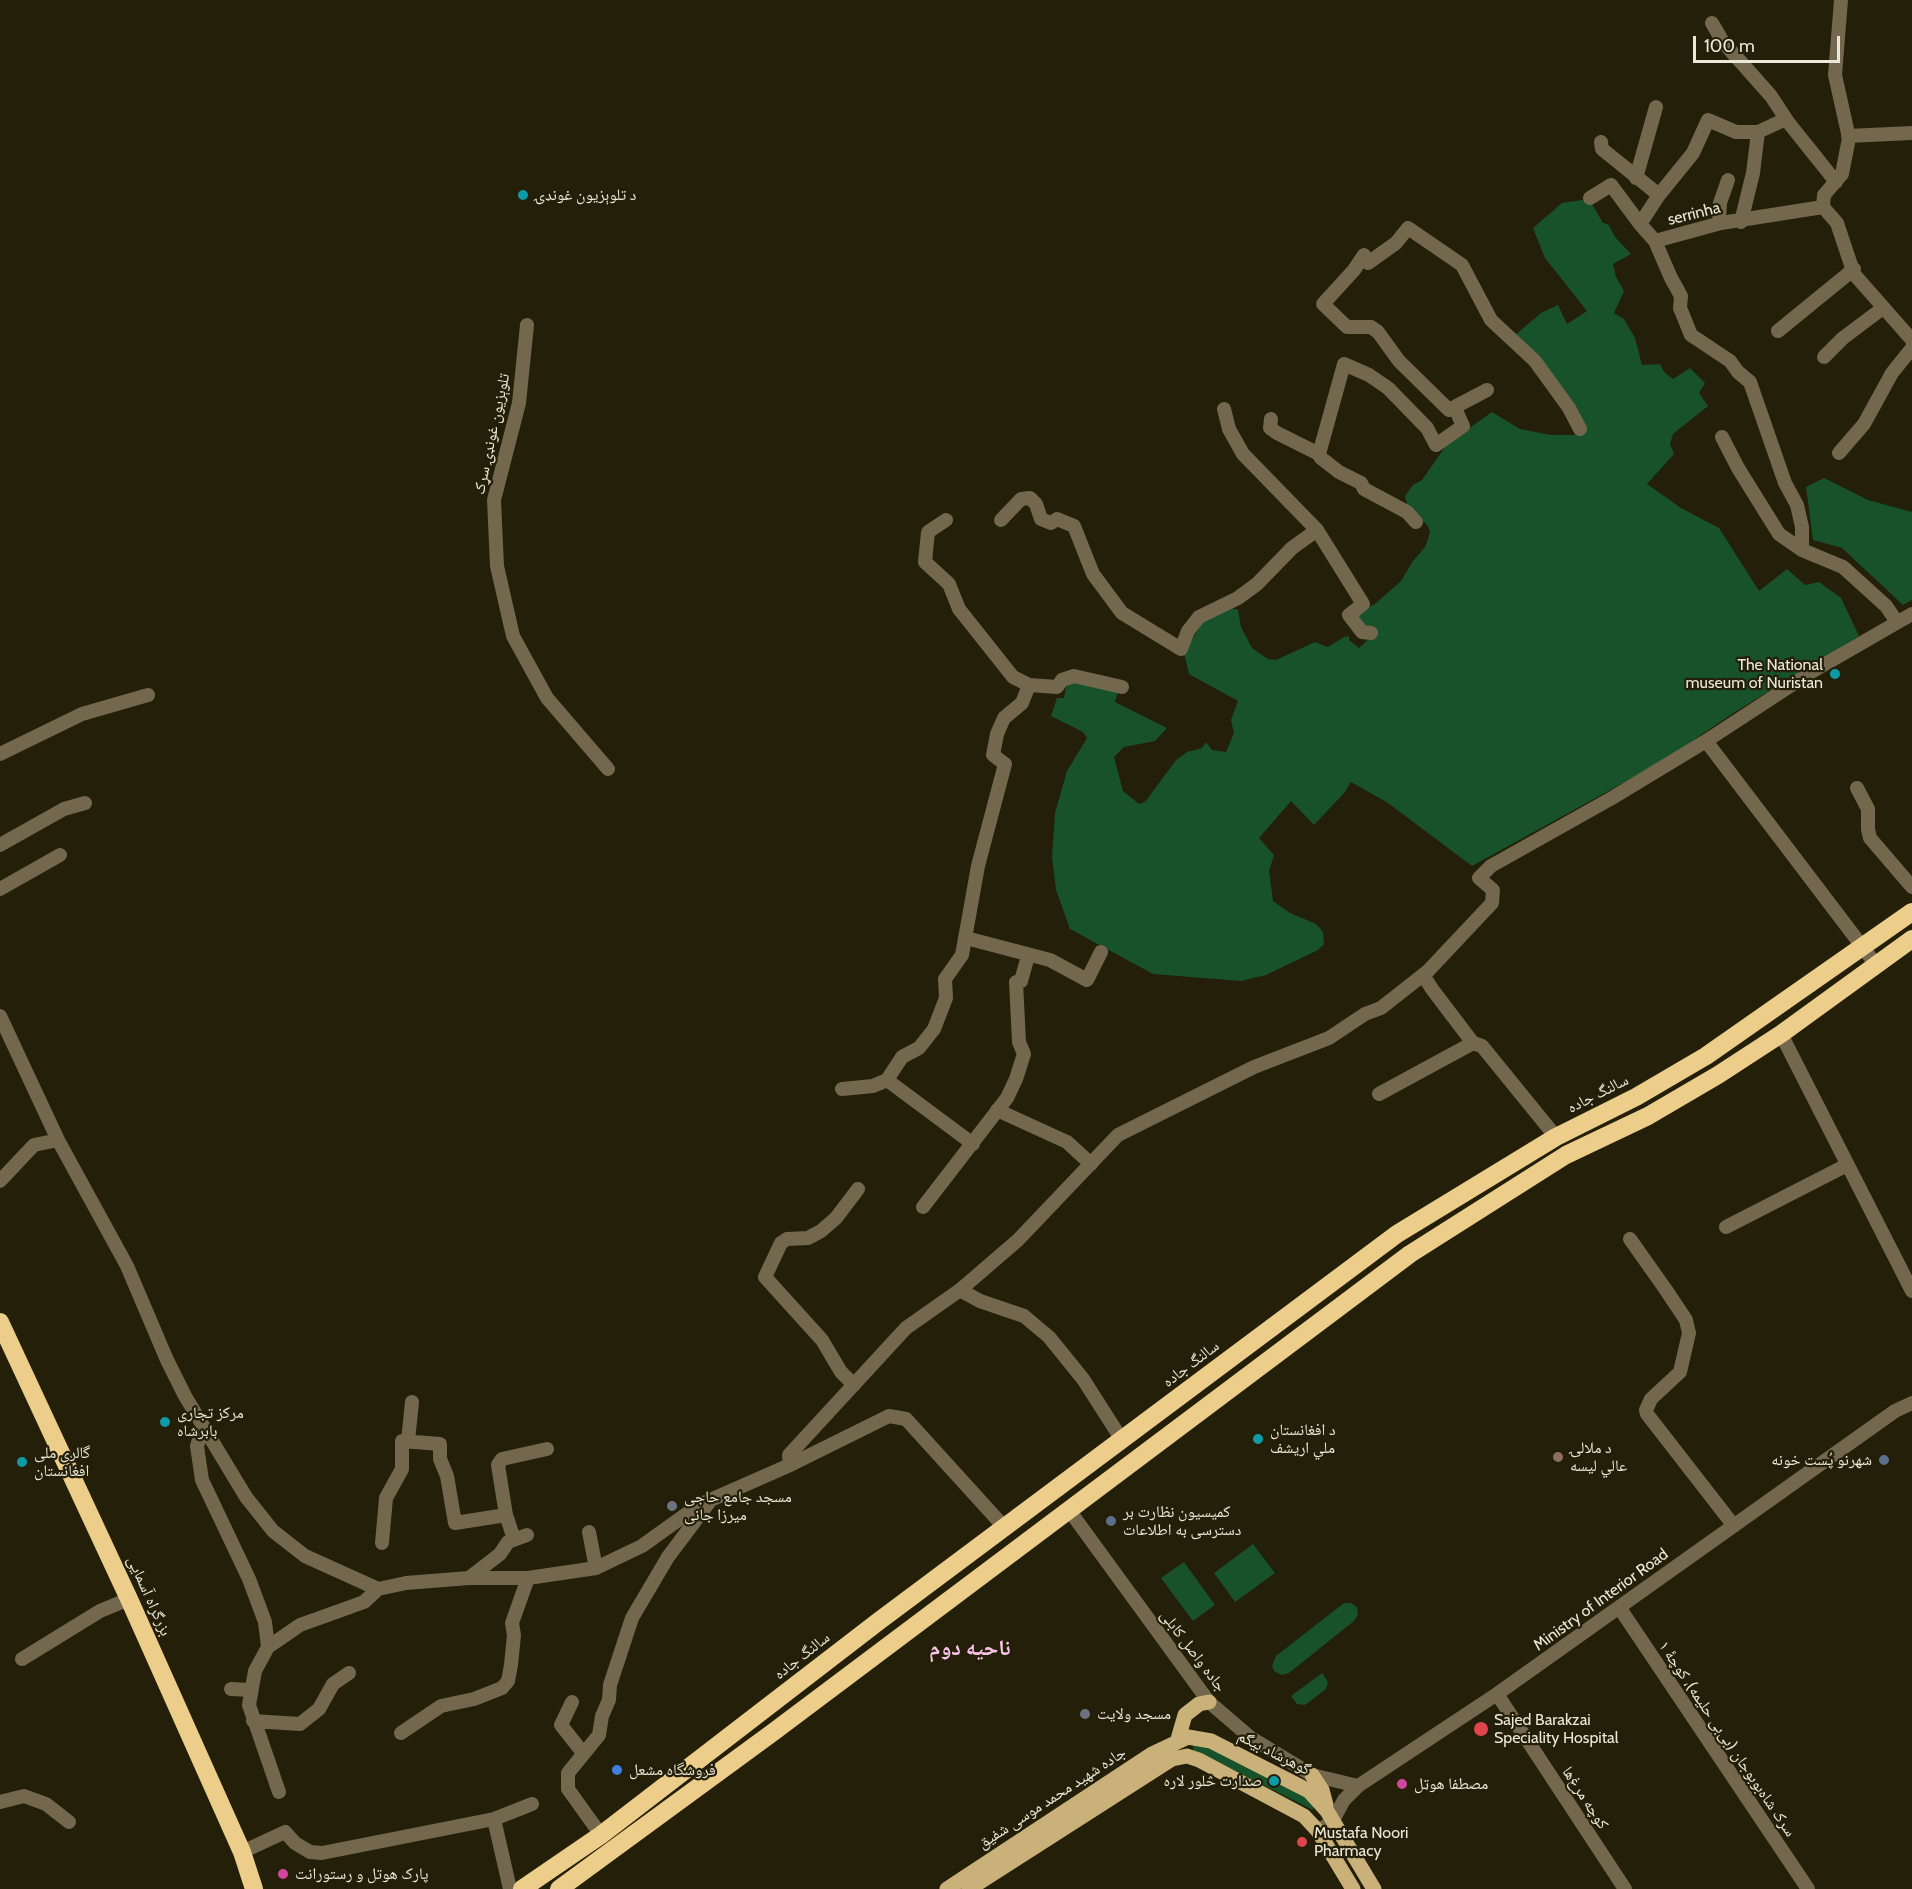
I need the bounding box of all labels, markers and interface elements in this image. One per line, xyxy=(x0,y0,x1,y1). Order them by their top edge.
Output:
scale bar xyxy=(1696,24,1843,62)
text: 100 m xyxy=(1704,35,1755,57)
place label: د تلوېزیون غونډۍ xyxy=(535,185,636,205)
marker: د تلوېزیون غونډۍ xyxy=(516,188,530,202)
street label: serrinha xyxy=(1666,198,1722,230)
street label: تلوېزيون غونډۍ سړک xyxy=(470,372,514,496)
place label: The National museum of Nuristan xyxy=(1686,655,1823,693)
marker: The National museum of Nuristan xyxy=(1828,667,1842,681)
street label: سالنگ جاده xyxy=(1564,1070,1632,1118)
street label: سالنگ جاده xyxy=(1159,1336,1223,1392)
place label: مرکز تجاری بابرشاه xyxy=(177,1403,244,1441)
marker: مرکز تجاری بابرشاه xyxy=(158,1415,172,1429)
place label: د افغانستان ملي اریشف xyxy=(1270,1420,1336,1458)
marker: د افغانستان ملي اریشف xyxy=(1251,1432,1265,1446)
place label: د ملالۍ عالي لیسه xyxy=(1570,1438,1627,1476)
place label: گالری ملی افغانستان xyxy=(34,1443,90,1481)
marker: د ملالۍ عالي لیسه xyxy=(1551,1450,1565,1464)
place label: شهرنو پُست خونه xyxy=(1771,1450,1872,1470)
marker: شهرنو پُست خونه xyxy=(1877,1453,1891,1467)
marker: گالری ملی افغانستان xyxy=(15,1455,29,1469)
place label: مسجد جامع حاجی میرزا جانی xyxy=(684,1487,792,1525)
marker: مسجد جامع حاجی میرزا جانی xyxy=(665,1499,679,1513)
place label: کمیسیون نظارت بر دسترسی به اطلاعات xyxy=(1123,1502,1241,1540)
marker: کمیسیون نظارت بر دسترسی به اطلاعات xyxy=(1104,1514,1118,1528)
street label: Ministry of Interior Road xyxy=(1530,1545,1672,1655)
street label: بزرگراه آسمایی xyxy=(123,1553,175,1639)
street label: جاده واصل کابلی xyxy=(1156,1606,1230,1696)
street label: سالنگ جاده xyxy=(770,1628,834,1684)
district label: ناحیه دوم xyxy=(929,1636,1011,1662)
street label: سرک شاه‌بوبوجان (بی‌بی حلیمه)، کوچۀ ۱ xyxy=(1654,1638,1800,1840)
place label: مسجد ولایت xyxy=(1097,1704,1171,1724)
marker: مسجد ولایت xyxy=(1078,1707,1092,1721)
place label: Sajed Barakzai Speciality Hospital xyxy=(1494,1710,1619,1748)
marker: Sajed Barakzai Speciality Hospital xyxy=(1472,1720,1490,1738)
street label: گوهرشاد بیگم xyxy=(1234,1726,1314,1780)
street label: جاده شهید محمد موسی شفیق xyxy=(974,1743,1130,1853)
place label: فروشگاه مشعل xyxy=(629,1760,716,1780)
marker: فروشگاه مشعل xyxy=(610,1763,624,1777)
street label: کوچه مرغ‌ها xyxy=(1558,1763,1612,1833)
place label: صدارت څلور لاره xyxy=(1164,1771,1262,1791)
marker: صدارت څلور لاره xyxy=(1267,1774,1281,1788)
place label: مصطفا هوټل xyxy=(1414,1774,1488,1794)
marker: مصطفا هوټل xyxy=(1395,1777,1409,1791)
place label: Mustafa Noori Pharmacy xyxy=(1314,1823,1408,1861)
marker: Mustafa Noori Pharmacy xyxy=(1295,1835,1309,1849)
place label: پارک هوتل و رستورانت xyxy=(295,1864,429,1884)
marker: پارک هوتل و رستورانت xyxy=(276,1867,290,1881)

